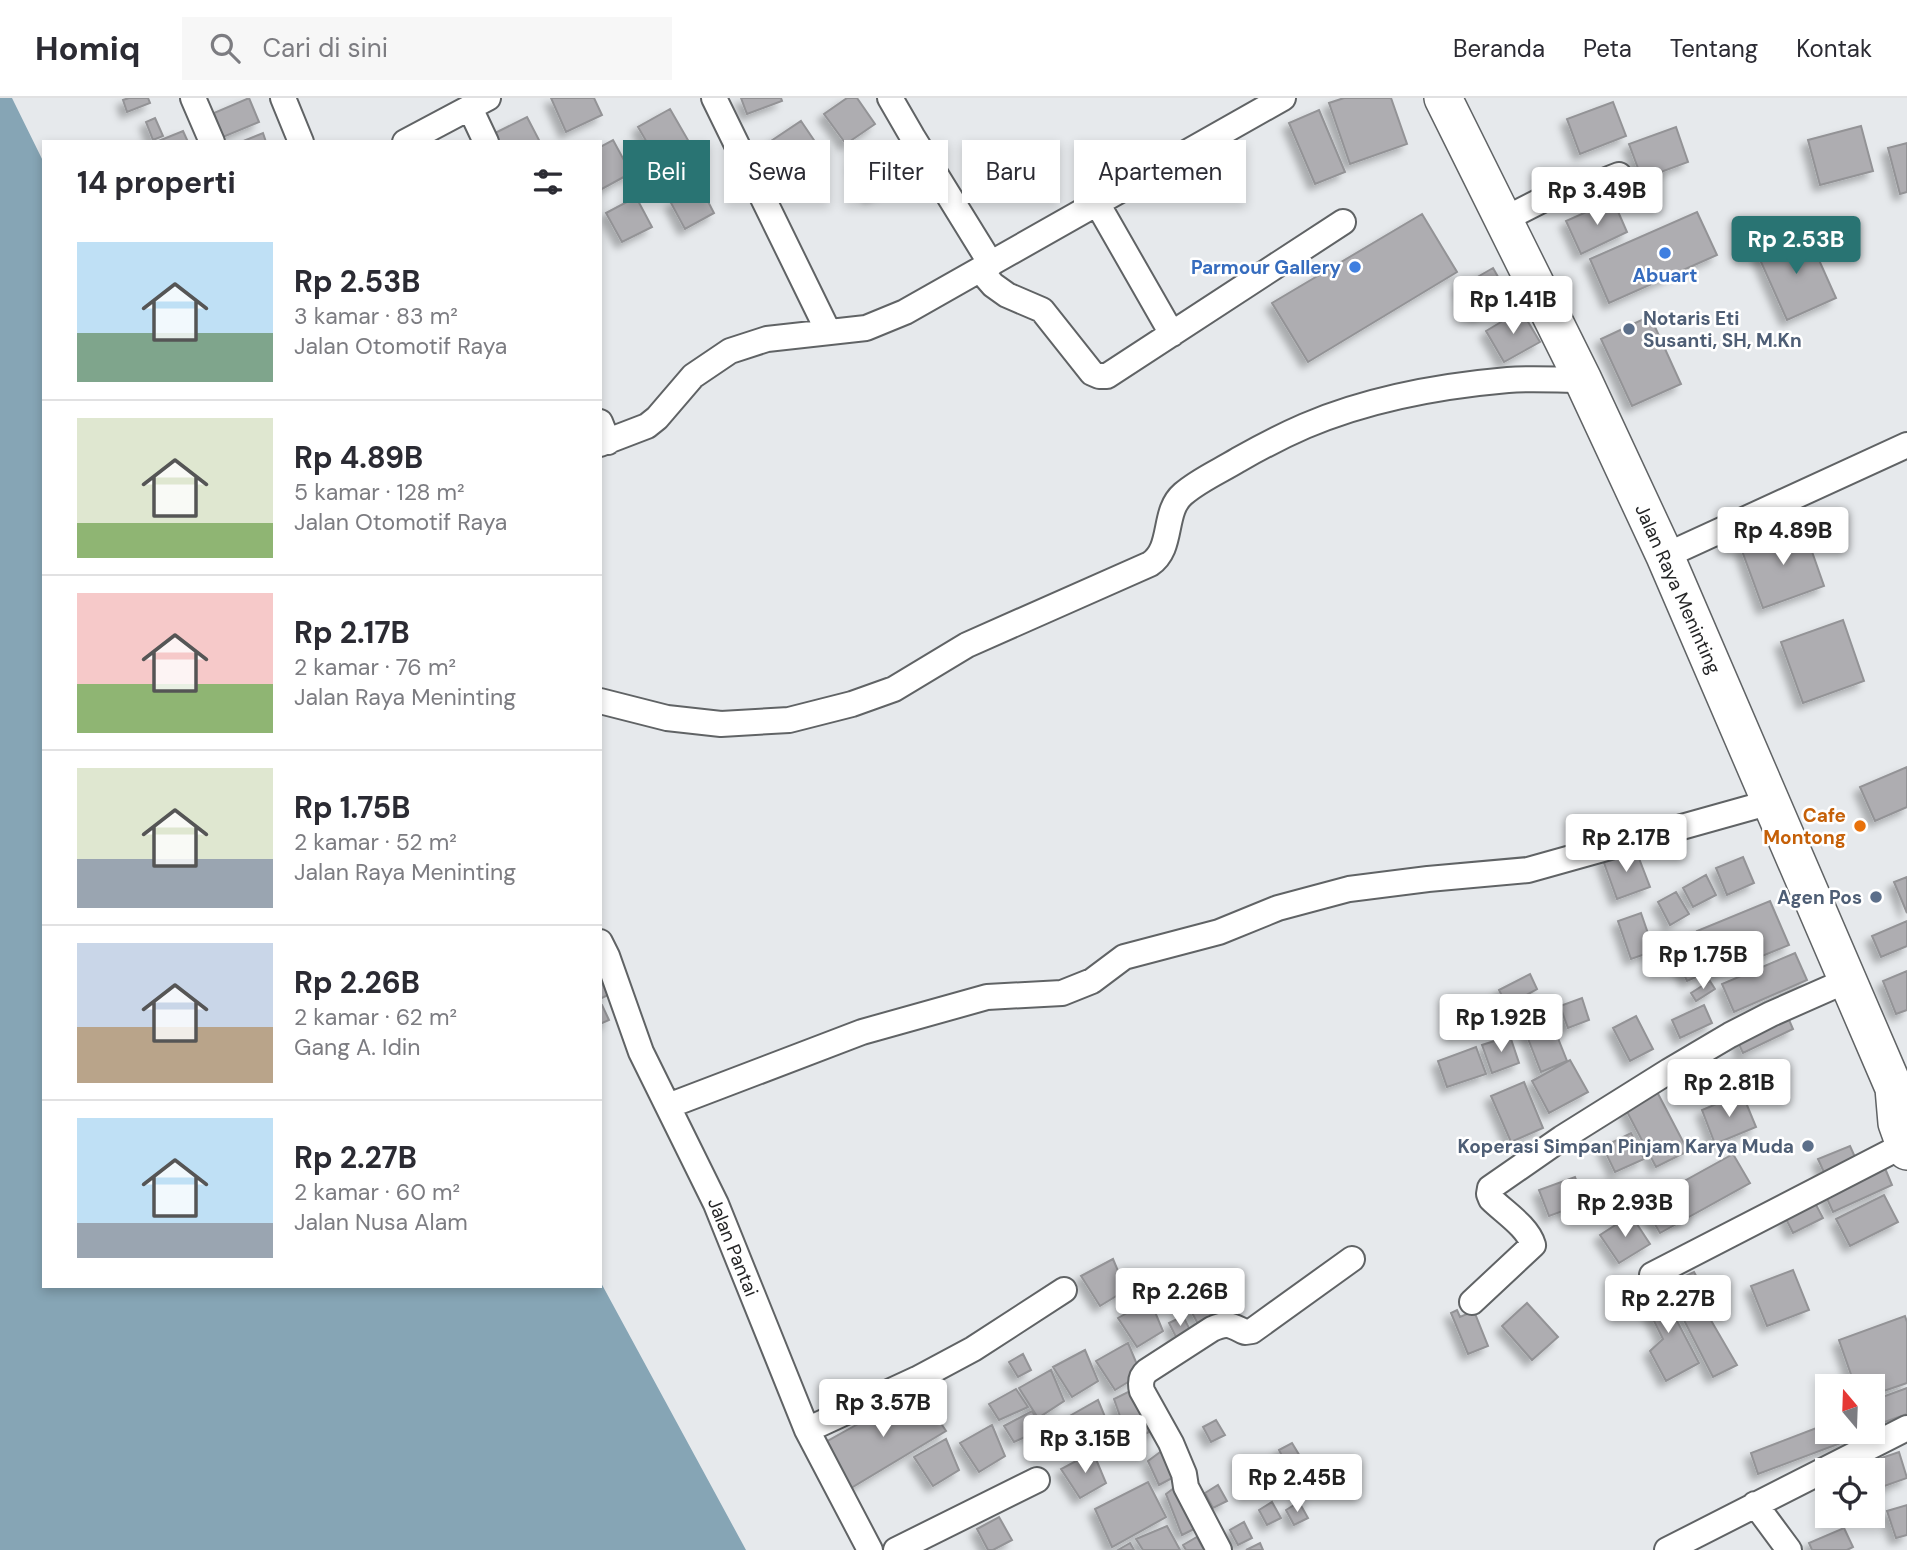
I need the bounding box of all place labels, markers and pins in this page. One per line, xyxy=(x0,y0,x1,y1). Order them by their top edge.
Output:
pin: Rp 3.49B xyxy=(1525,167,1669,227)
pin: Rp 2.53B xyxy=(1724,216,1868,276)
marker: Abuart xyxy=(1657,245,1673,261)
place label: Parmour Gallery xyxy=(1191,255,1342,280)
marker: Parmour Gallery xyxy=(1347,259,1363,275)
place label: Abuart xyxy=(1633,263,1697,288)
pin: Rp 1.41B xyxy=(1441,276,1585,336)
place label: Notaris Eti Susanti, SH, M.Kn xyxy=(1643,306,1802,353)
marker: Notaris Eti Susanti, SH, M.Kn xyxy=(1621,321,1637,337)
pin: Rp 4.89B xyxy=(1711,508,1855,567)
place label: Cafe Montong xyxy=(1763,803,1846,850)
pin: Rp 2.17B xyxy=(1554,814,1698,874)
marker: Cafe Montong xyxy=(1852,818,1868,834)
place label: Agen Pos xyxy=(1777,885,1862,910)
marker: Agen Pos xyxy=(1868,889,1884,905)
pin: Rp 1.75B xyxy=(1631,932,1775,991)
pin: Rp 1.92B xyxy=(1429,995,1573,1054)
pin: Rp 2.81B xyxy=(1657,1060,1801,1119)
place label: Koperasi Simpan Pinjam Karya Muda xyxy=(1458,1134,1794,1159)
marker: Koperasi Simpan Pinjam Karya Muda xyxy=(1800,1138,1816,1154)
pin: Rp 2.93B xyxy=(1553,1180,1697,1239)
pin: Rp 2.26B xyxy=(1108,1268,1252,1328)
pin: Rp 2.27B xyxy=(1596,1276,1740,1335)
pin: Rp 3.57B xyxy=(811,1380,955,1439)
pin: Rp 3.15B xyxy=(1013,1416,1157,1475)
pin: Rp 2.45B xyxy=(1225,1454,1369,1514)

